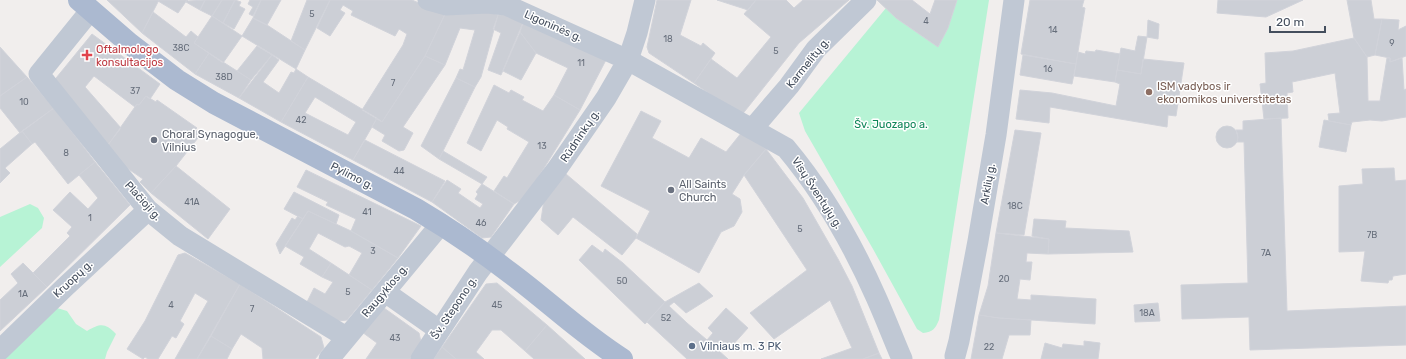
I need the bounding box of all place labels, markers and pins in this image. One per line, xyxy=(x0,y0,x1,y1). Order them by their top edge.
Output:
place label: Oftalmologo konsultacijos xyxy=(96,43,164,69)
marker: Oftalmologo konsultacijos xyxy=(81,49,93,61)
place label: ISM vadybos ir ekonomikos universtitetas xyxy=(1157,80,1292,106)
marker: ISM vadybos ir ekonomikos universtitetas xyxy=(1144,87,1154,97)
place label: Choral Synagogue, Vilnius xyxy=(162,128,259,154)
marker: Choral Synagogue, Vilnius xyxy=(149,135,159,145)
place label: All Saints Church xyxy=(679,178,727,204)
marker: All Saints Church xyxy=(666,185,676,195)
place label: Vilniaus m. 3 PK xyxy=(700,340,781,353)
marker: Vilniaus m. 3 PK xyxy=(687,341,697,351)

